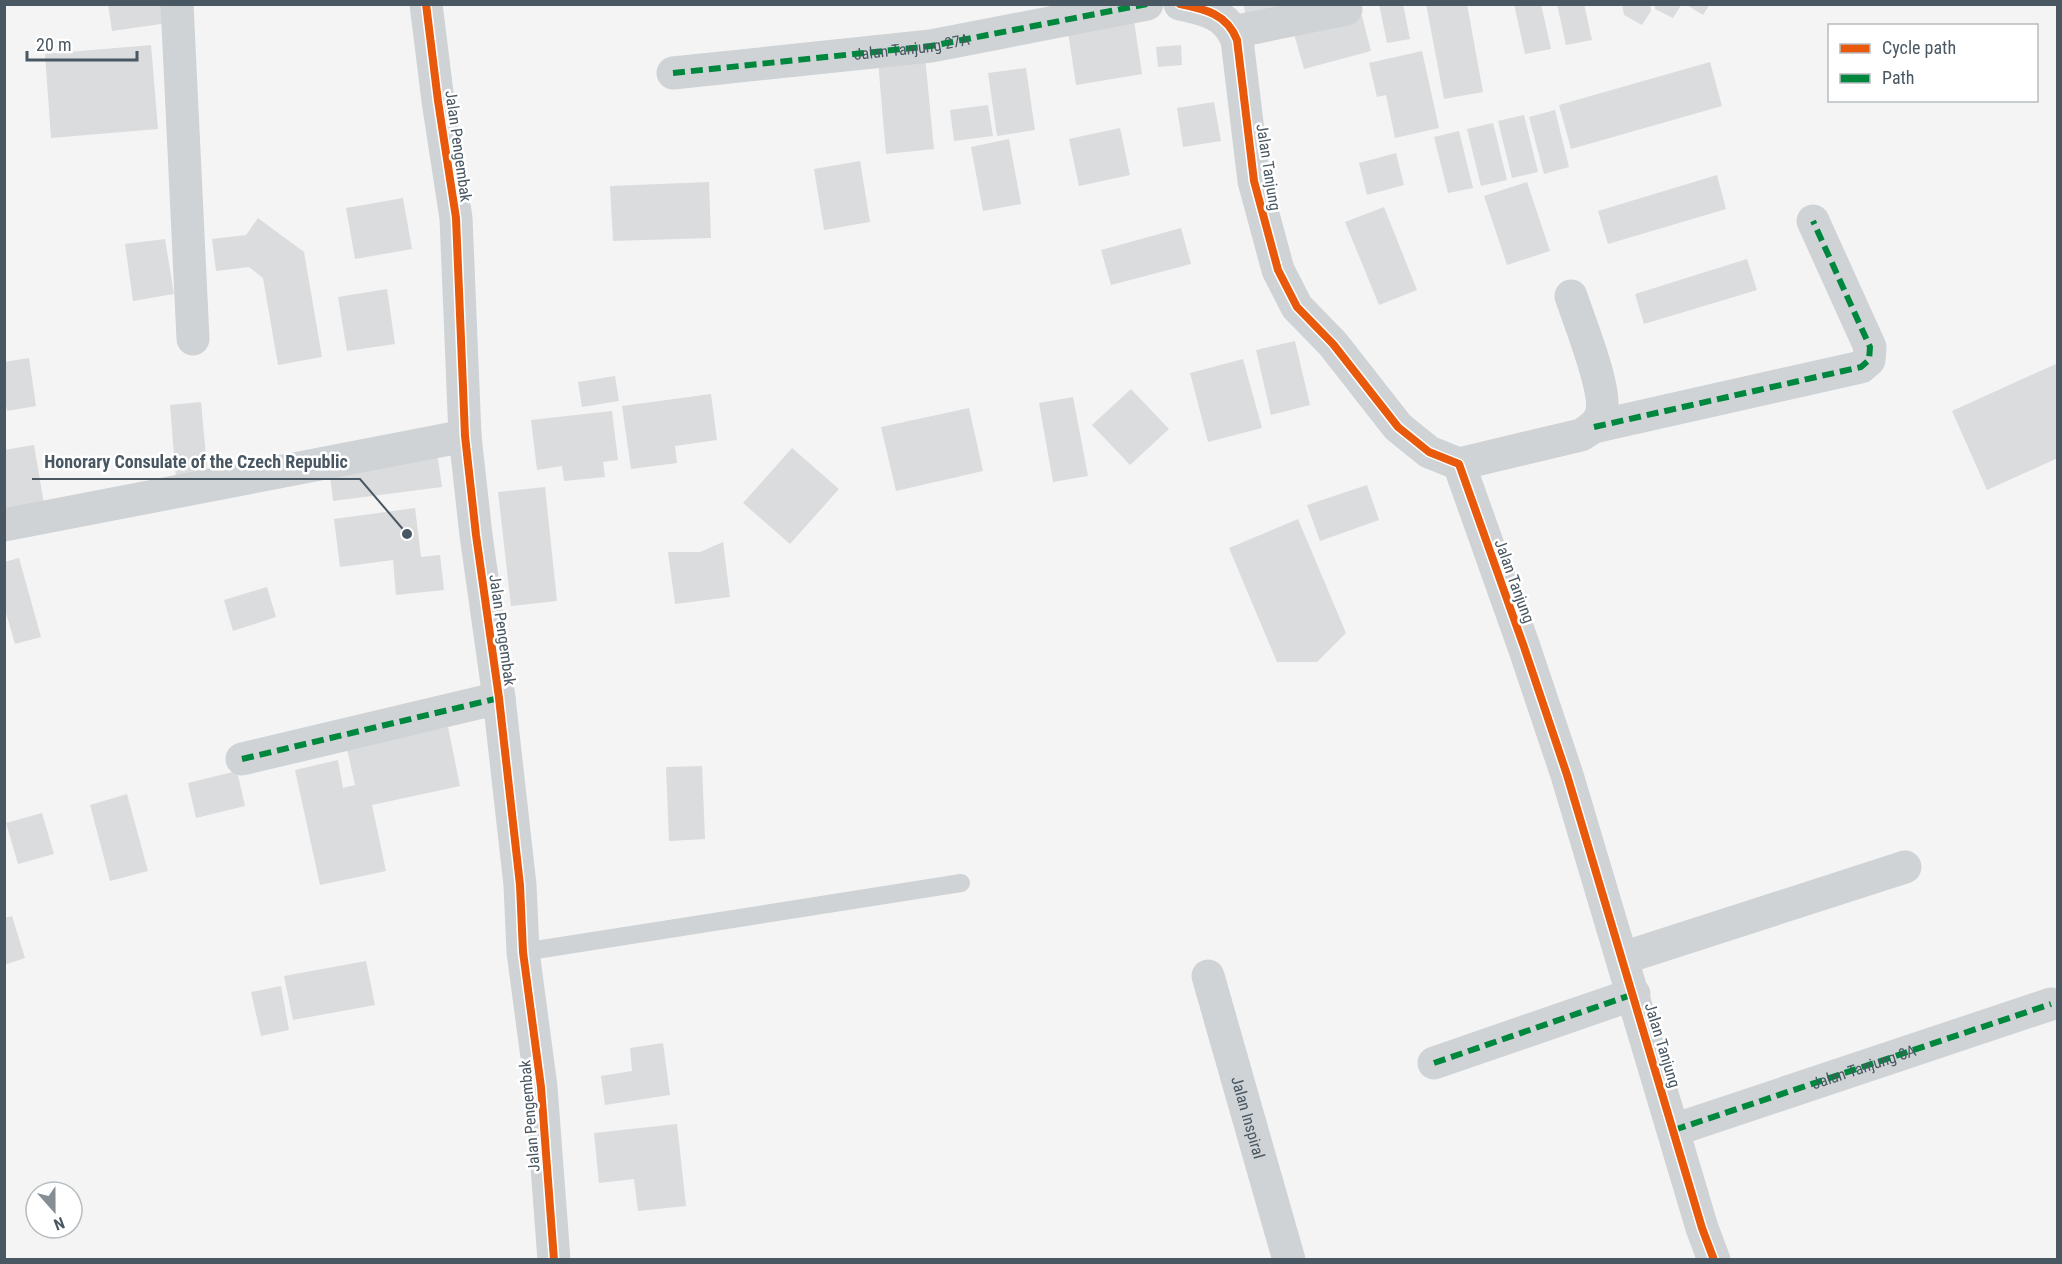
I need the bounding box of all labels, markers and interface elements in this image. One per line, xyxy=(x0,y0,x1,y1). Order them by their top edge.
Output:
scale bar xyxy=(27,24,136,62)
legend xyxy=(1828,24,2038,102)
street label: Jalan Tanjung 27A xyxy=(853,30,971,64)
text: 20 m xyxy=(36,34,71,55)
text: Cycle path xyxy=(1882,37,1956,58)
text: Path xyxy=(1882,67,1915,88)
street label: Jalan Pengembak xyxy=(441,89,476,204)
street label: Jalan Tanjung xyxy=(1252,122,1285,212)
callout: Honorary Consulate of the Czech Republic xyxy=(32,443,360,479)
text: Honorary Consulate of the Czech Republic xyxy=(44,451,348,472)
street label: Jalan Tanjung xyxy=(1491,537,1538,626)
street label: Jalan Pengembak xyxy=(485,573,520,688)
street label: Jalan Tanjung xyxy=(1641,1000,1684,1090)
street label: Jalan Tanjung 8A xyxy=(1809,1041,1918,1093)
street label: Jalan Pengembak xyxy=(515,1058,544,1173)
street label: Jalan Inspiral xyxy=(1227,1074,1269,1161)
north arrow xyxy=(24,1180,84,1240)
text: N xyxy=(51,1213,67,1234)

